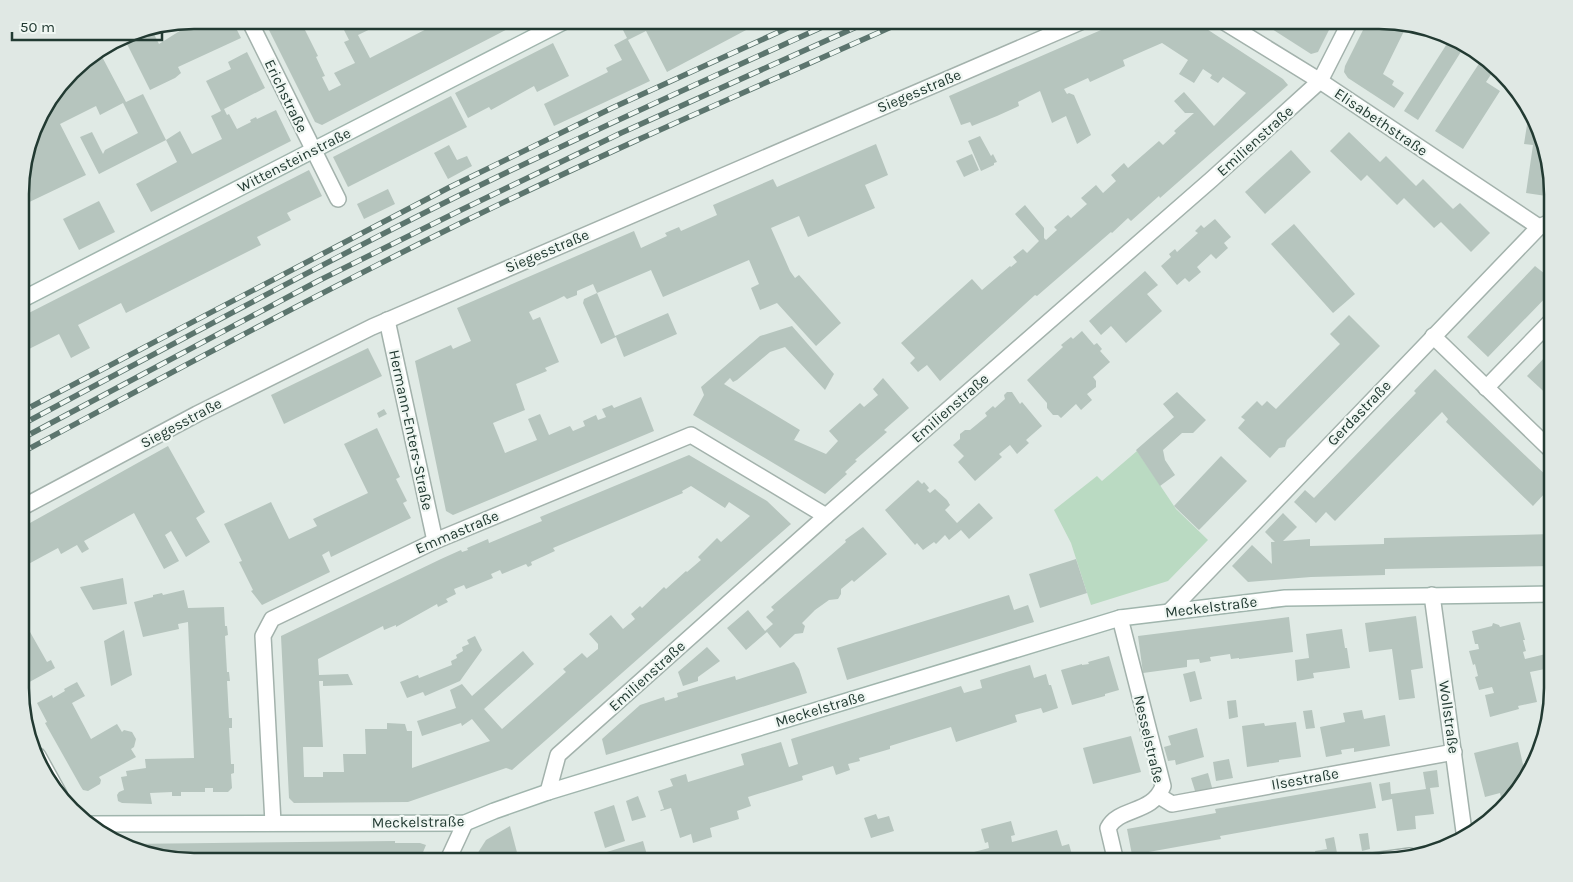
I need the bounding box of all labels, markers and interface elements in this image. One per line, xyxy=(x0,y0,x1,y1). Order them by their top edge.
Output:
scale bar xyxy=(12,10,162,42)
text: 50 m xyxy=(20,18,55,36)
street label: Erichstraße xyxy=(261,56,311,136)
street label: Siegesstraße xyxy=(874,65,964,117)
street label: Elisabethstraße xyxy=(1331,84,1431,160)
street label: Emilienstraße xyxy=(1213,102,1297,180)
street label: Wittensteinstraße xyxy=(234,124,354,196)
street label: Siegesstraße xyxy=(502,225,592,277)
street label: Hermann-Enters-Straße xyxy=(385,348,437,512)
street label: Emilienstraße xyxy=(908,370,992,446)
street label: Gerdastraße xyxy=(1323,377,1395,449)
street label: Siegesstraße xyxy=(137,394,225,452)
street label: Emmastraße xyxy=(413,506,501,558)
street label: Meckelstraße xyxy=(1164,592,1258,622)
street label: Emilienstraße xyxy=(605,637,689,715)
street label: Wollstraße xyxy=(1435,679,1463,755)
street label: Meckelstraße xyxy=(773,687,867,731)
street label: Nesselstraße xyxy=(1130,693,1168,785)
street label: Ilsestraße xyxy=(1270,764,1340,794)
street label: Meckelstraße xyxy=(372,812,464,832)

